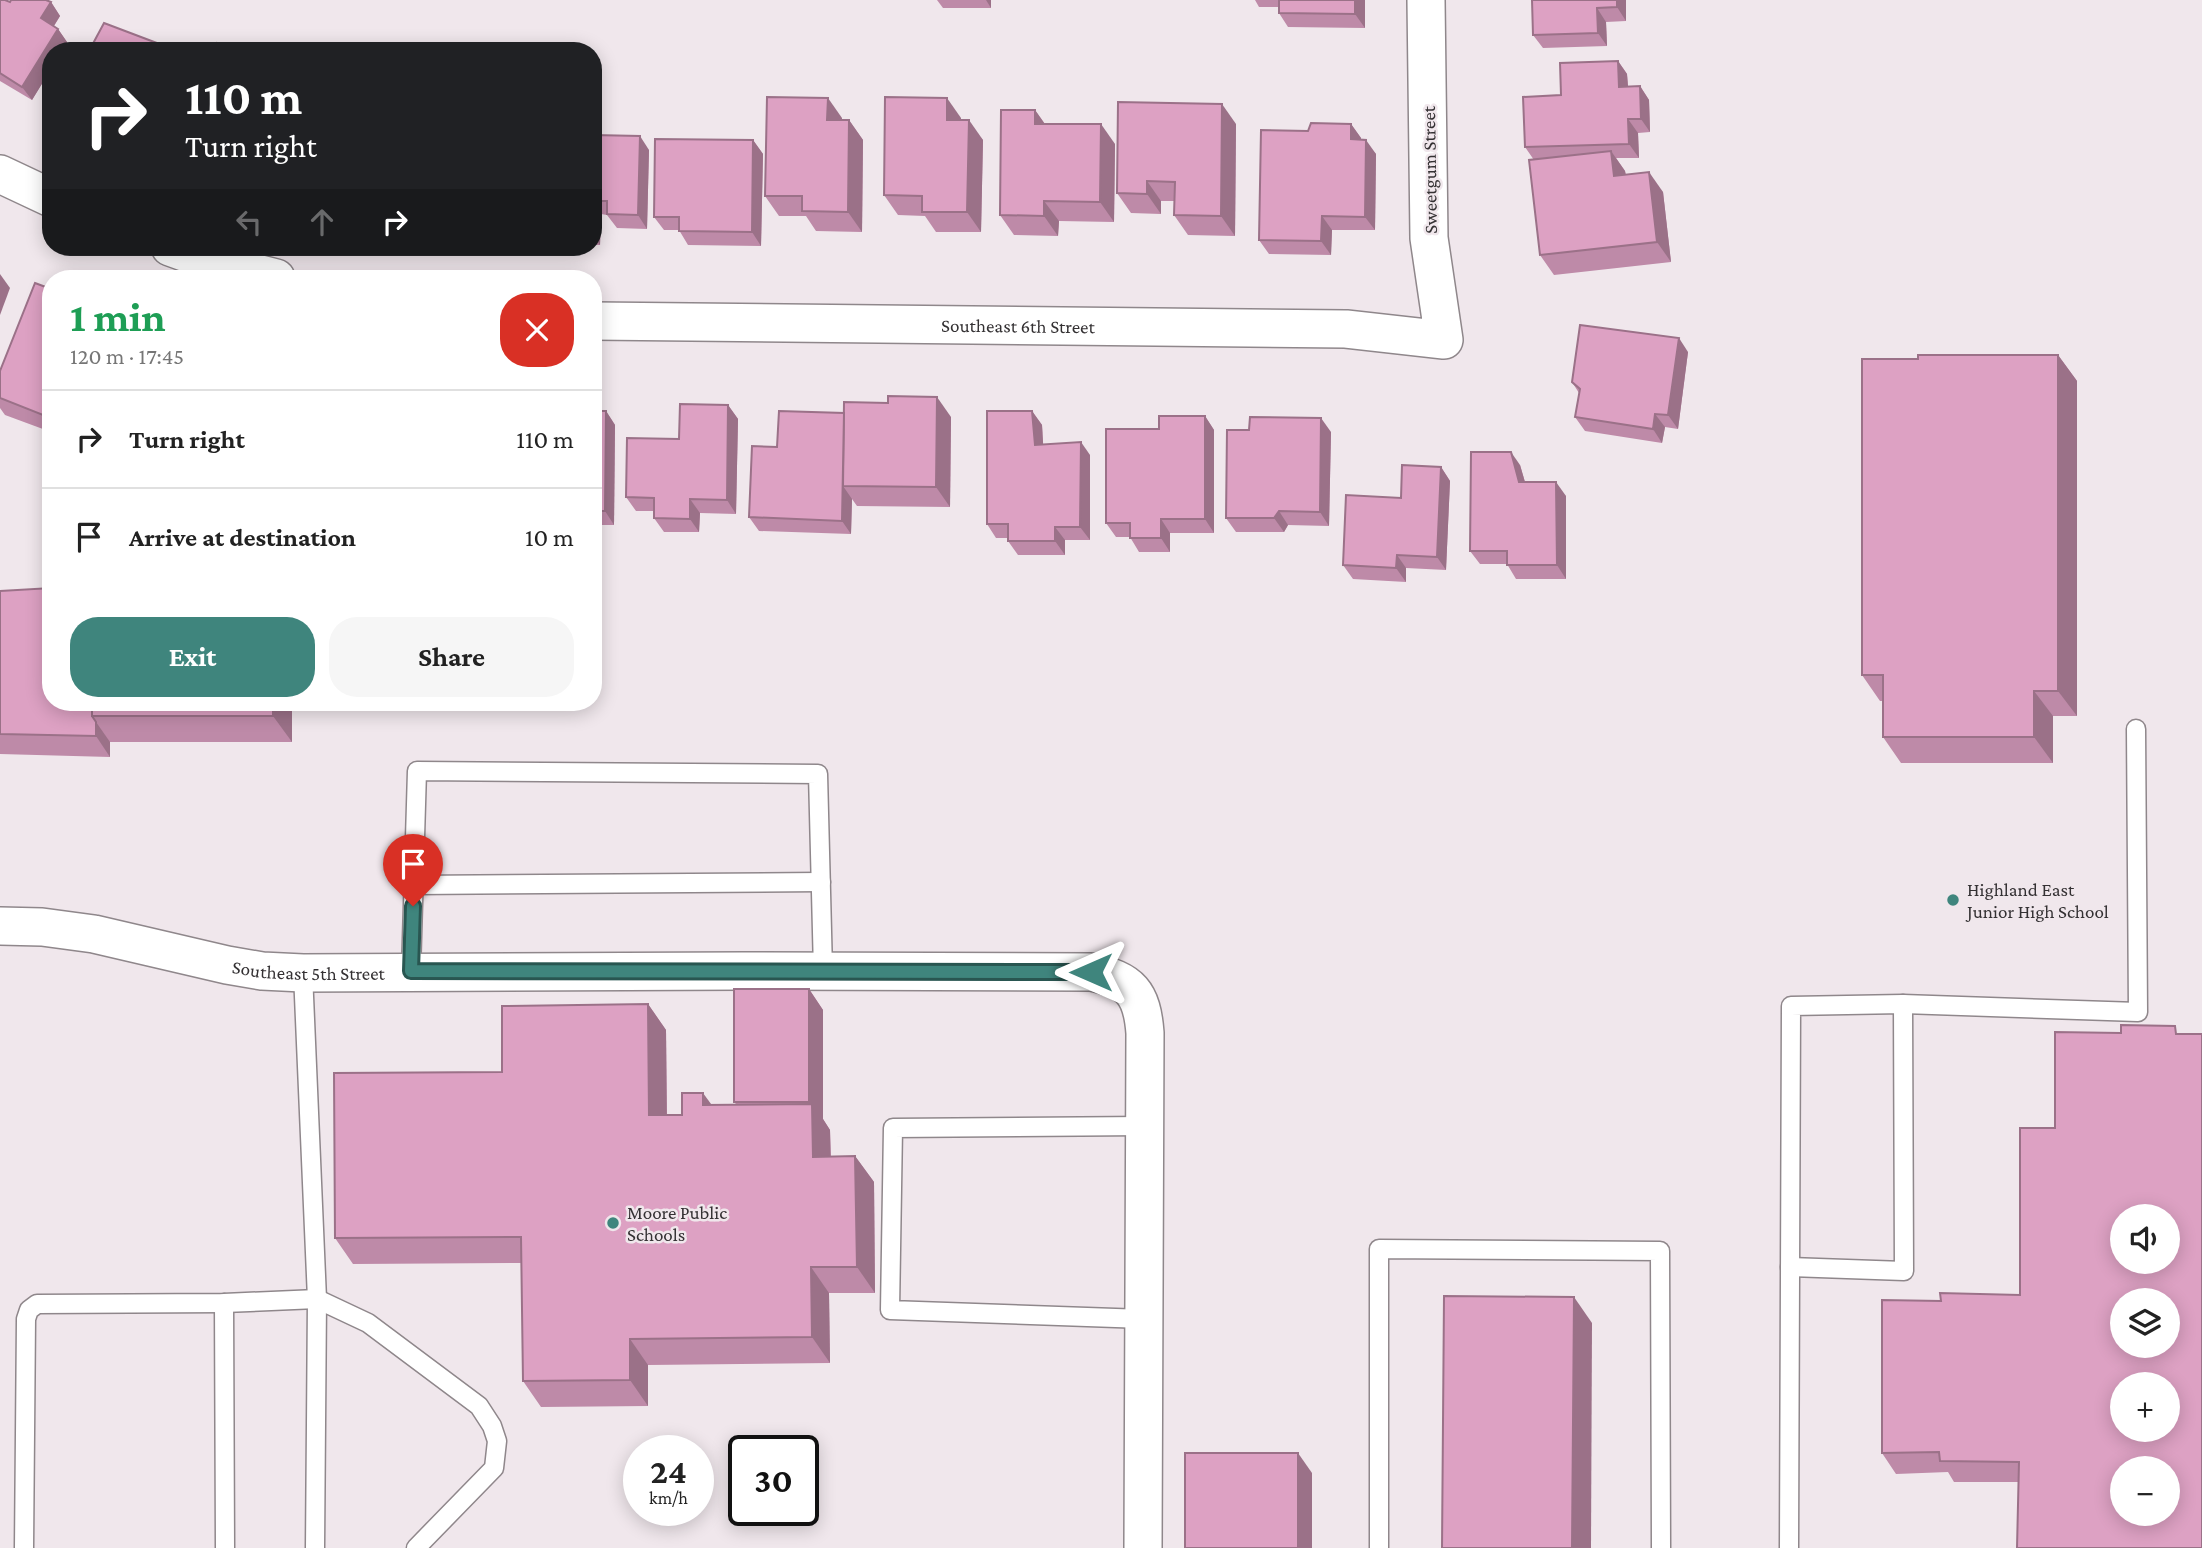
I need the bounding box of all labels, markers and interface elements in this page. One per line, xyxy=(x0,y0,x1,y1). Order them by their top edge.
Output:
icon: right xyxy=(70,70,161,161)
text: 110 m xyxy=(185,70,302,125)
street label: Sweetgum Street xyxy=(1418,105,1441,234)
text: Turn right xyxy=(185,128,317,164)
icon: left xyxy=(230,203,268,241)
icon: ahead xyxy=(303,203,341,241)
icon: right xyxy=(376,203,414,241)
text: 1 min xyxy=(70,293,166,340)
button: close xyxy=(500,293,574,367)
street label: Southeast 6th Street xyxy=(941,315,1096,337)
text: 120 m · 17:45 xyxy=(70,343,184,369)
icon: right xyxy=(70,420,108,458)
text: Turn right xyxy=(129,425,245,454)
text: 110 m xyxy=(516,425,574,454)
icon: arrive xyxy=(70,518,108,556)
text: Arrive at destination xyxy=(129,523,356,552)
text: 10 m xyxy=(525,523,574,552)
button: Exit xyxy=(70,617,315,697)
button: Share xyxy=(329,617,574,697)
pin xyxy=(383,834,443,906)
icon: arrive xyxy=(394,845,432,883)
place label: Highland East Junior High School xyxy=(1965,879,2109,922)
marker: Highland East Junior High School xyxy=(1945,892,1961,908)
position arrow xyxy=(1054,935,1128,1009)
street label: Southeast 5th Street xyxy=(231,956,386,984)
place label: Moore Public Schools xyxy=(627,1202,727,1245)
map controls xyxy=(2110,1204,2180,1526)
button: sound xyxy=(2110,1204,2180,1274)
marker: Moore Public Schools xyxy=(605,1215,621,1231)
button: layers xyxy=(2110,1288,2180,1358)
button: + xyxy=(2110,1372,2180,1442)
speed limit sign: 30 xyxy=(728,1435,819,1526)
text: 24 xyxy=(650,1452,687,1491)
button: − xyxy=(2110,1456,2180,1526)
text: km/h xyxy=(649,1488,688,1508)

